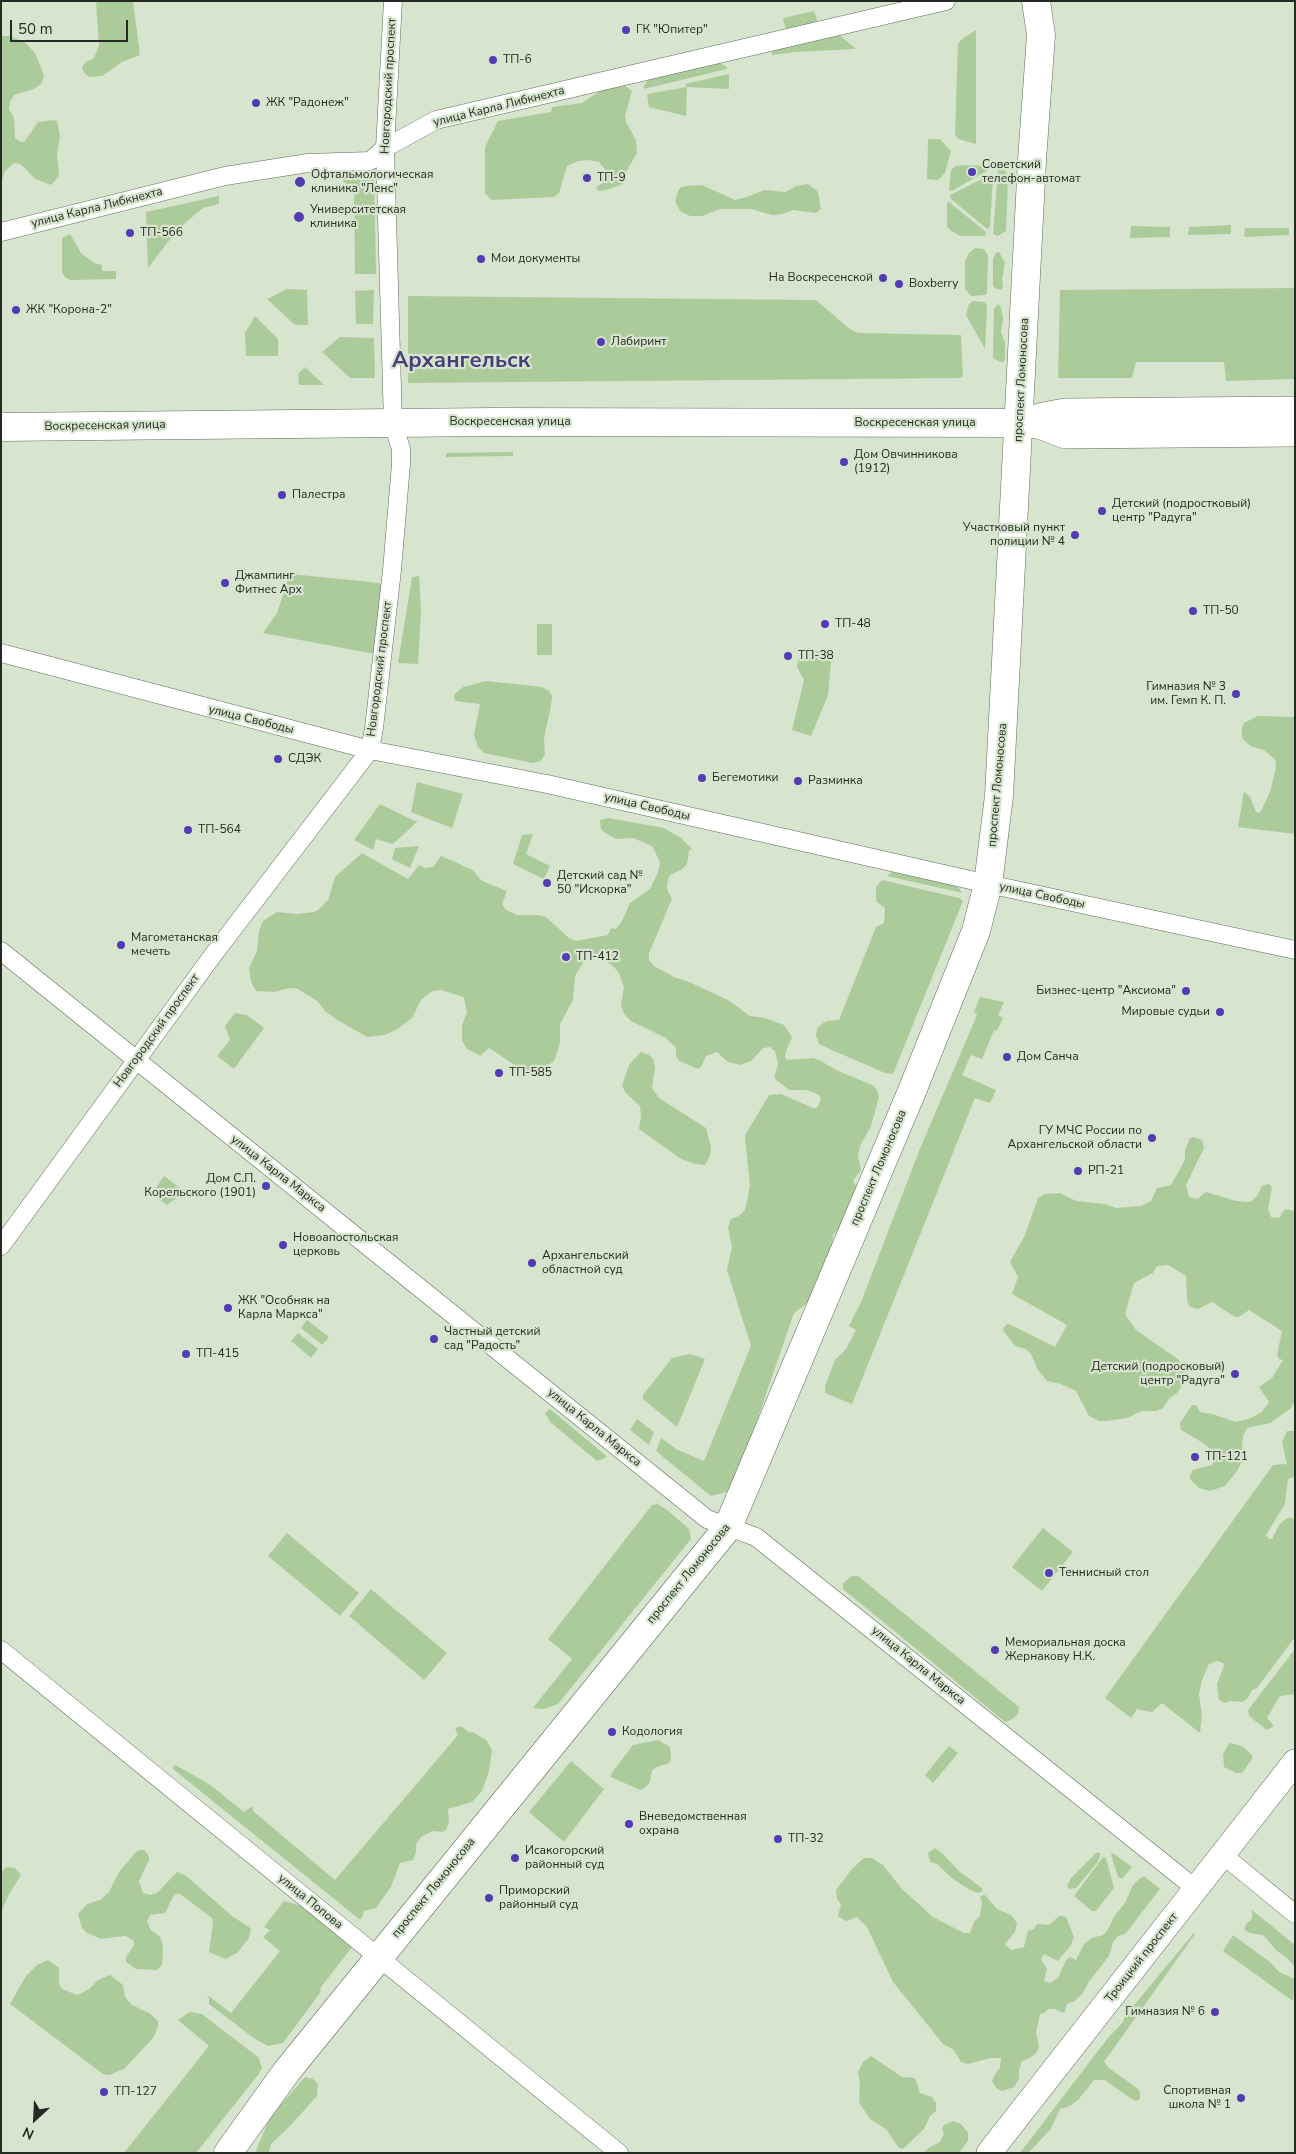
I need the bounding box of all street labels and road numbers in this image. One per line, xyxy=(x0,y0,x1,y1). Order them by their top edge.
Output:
street label: Новгородский проспект xyxy=(378,18,400,154)
street label: улица Карла Либкнехта xyxy=(432,84,566,130)
street label: улица Карла Либкнехта xyxy=(30,185,164,231)
street label: проспект Ломоносова xyxy=(1012,317,1032,443)
street label: Воскресенская улица xyxy=(449,415,571,429)
street label: Воскресенская улица xyxy=(854,416,976,430)
street label: Воскресенская улица xyxy=(44,418,166,434)
street label: Новгородский проспект xyxy=(365,600,395,738)
street label: улица Свободы xyxy=(207,702,295,738)
street label: проспект Ломоносова xyxy=(985,722,1011,848)
street label: улица Свободы xyxy=(603,790,691,824)
street label: улица Свободы xyxy=(998,880,1086,912)
street label: Новгородский проспект xyxy=(111,972,203,1090)
street label: проспект Ломоносова xyxy=(848,1108,910,1228)
street label: улица Карла Маркса xyxy=(228,1132,328,1216)
street label: улица Карла Маркса xyxy=(544,1386,644,1470)
street label: проспект Ломоносова xyxy=(644,1521,734,1627)
street label: улица Карла Маркса xyxy=(868,1624,968,1708)
street label: проспект Ломоносова xyxy=(389,1835,479,1941)
street label: улица Попова xyxy=(275,1871,345,1933)
street label: Троицкий проспект xyxy=(1103,1910,1181,2006)

